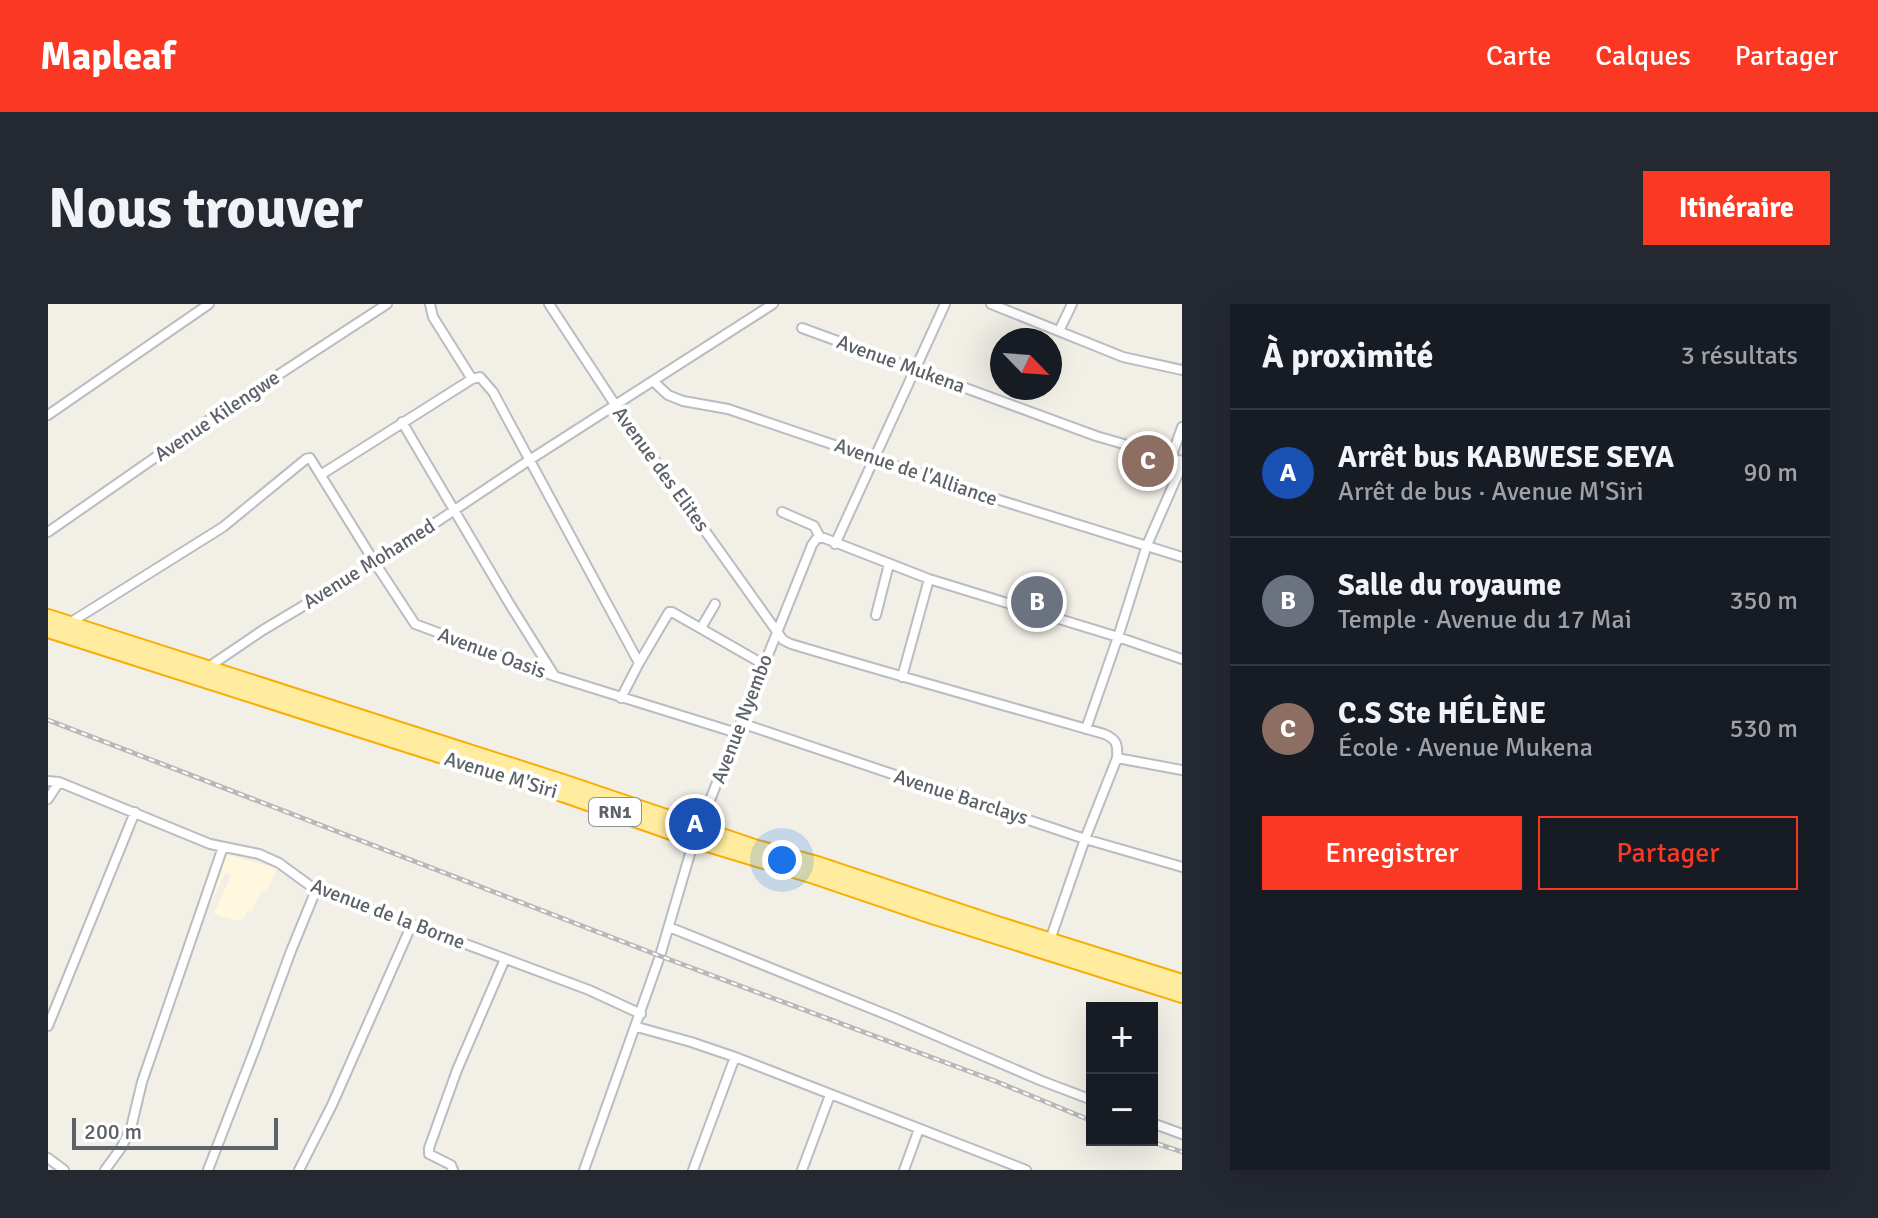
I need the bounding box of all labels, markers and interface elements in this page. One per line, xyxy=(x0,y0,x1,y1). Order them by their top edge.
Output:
text: Mapleaf xyxy=(40,33,175,80)
text: Carte xyxy=(1486,39,1551,73)
text: Calques xyxy=(1595,39,1691,73)
text: Partager xyxy=(1735,39,1838,73)
button: Itinéraire xyxy=(1643,171,1830,245)
text: Nous trouver xyxy=(48,174,363,243)
north arrow xyxy=(990,328,1062,400)
street label: Avenue Mukena xyxy=(833,329,969,399)
text: À proximité xyxy=(1262,335,1433,377)
text: 3 résultats xyxy=(1681,340,1798,372)
street label: Avenue Kilengwe xyxy=(150,365,284,467)
street label: Avenue des Elites xyxy=(607,401,715,537)
pin: C xyxy=(1122,431,1174,491)
street label: Avenue de l'Alliance xyxy=(831,432,1001,512)
text: Arrêt bus KABWESE SEYA xyxy=(1338,439,1674,476)
text: A xyxy=(1280,457,1296,489)
text: 90 m xyxy=(1743,457,1798,489)
text: Arrêt de bus · Avenue M'Siri xyxy=(1338,476,1644,508)
street label: Avenue Mohamed xyxy=(298,513,440,615)
text: Salle du royaume xyxy=(1338,567,1561,604)
pin: B xyxy=(1011,572,1063,632)
text: B xyxy=(1280,585,1296,617)
text: 350 m xyxy=(1729,585,1798,617)
text: Temple · Avenue du 17 Mai xyxy=(1338,604,1632,636)
street label: Avenue Oasis xyxy=(435,622,550,684)
street label: Avenue Nyembo xyxy=(706,651,778,787)
text: C.S Ste HÉLÈNE xyxy=(1338,695,1546,732)
text: C xyxy=(1280,713,1296,745)
text: 530 m xyxy=(1729,713,1798,745)
text: École · Avenue Mukena xyxy=(1338,732,1593,764)
street label: Avenue M'Siri xyxy=(441,746,561,804)
street label: Avenue Barclays xyxy=(891,764,1031,831)
pin: A xyxy=(669,794,721,854)
road number: RN1 xyxy=(589,798,641,826)
button: Enregistrer xyxy=(1262,816,1522,890)
button: Partager xyxy=(1538,816,1798,890)
your location xyxy=(762,840,802,880)
street label: Avenue de la Borne xyxy=(307,873,469,955)
map controls xyxy=(1086,1002,1158,1146)
button: + xyxy=(1086,1002,1158,1074)
button: − xyxy=(1086,1074,1158,1146)
scale bar xyxy=(72,1114,278,1150)
text: 200 m xyxy=(84,1118,142,1145)

